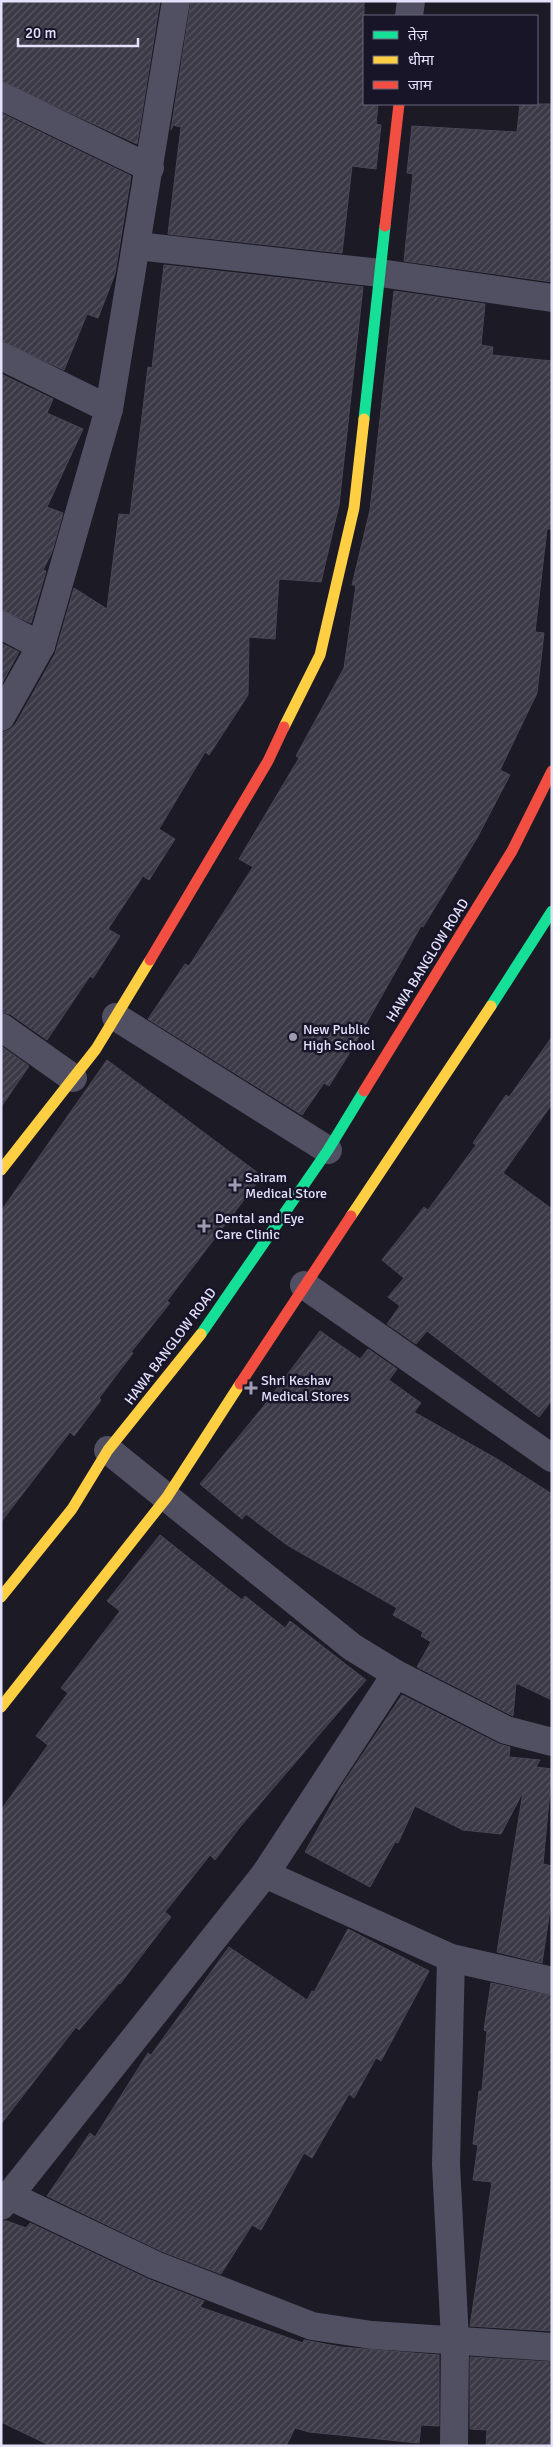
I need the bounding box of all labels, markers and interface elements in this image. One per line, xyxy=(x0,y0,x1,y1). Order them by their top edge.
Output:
scale bar xyxy=(18,15,138,47)
legend xyxy=(363,15,538,105)
text: 20 m xyxy=(25,24,56,42)
text: तेज़ xyxy=(408,26,429,44)
text: धीमा xyxy=(408,51,435,69)
text: जाम xyxy=(408,76,433,94)
street label: HAWA BANGLOW ROAD xyxy=(383,895,472,1025)
place label: New Public High School xyxy=(303,1021,375,1054)
marker: New Public High School xyxy=(287,1031,299,1043)
place label: Sairam Medical Store xyxy=(245,1169,327,1202)
marker: Sairam Medical Store xyxy=(229,1179,241,1191)
place label: Dental and Eye Care Clinic xyxy=(215,1210,304,1243)
marker: Dental and Eye Care Clinic xyxy=(197,1219,211,1233)
street label: HAWA BANGLOW ROAD xyxy=(121,1284,220,1408)
place label: Shri Keshav Medical Stores xyxy=(261,1372,349,1405)
marker: Shri Keshav Medical Stores xyxy=(245,1382,257,1394)

